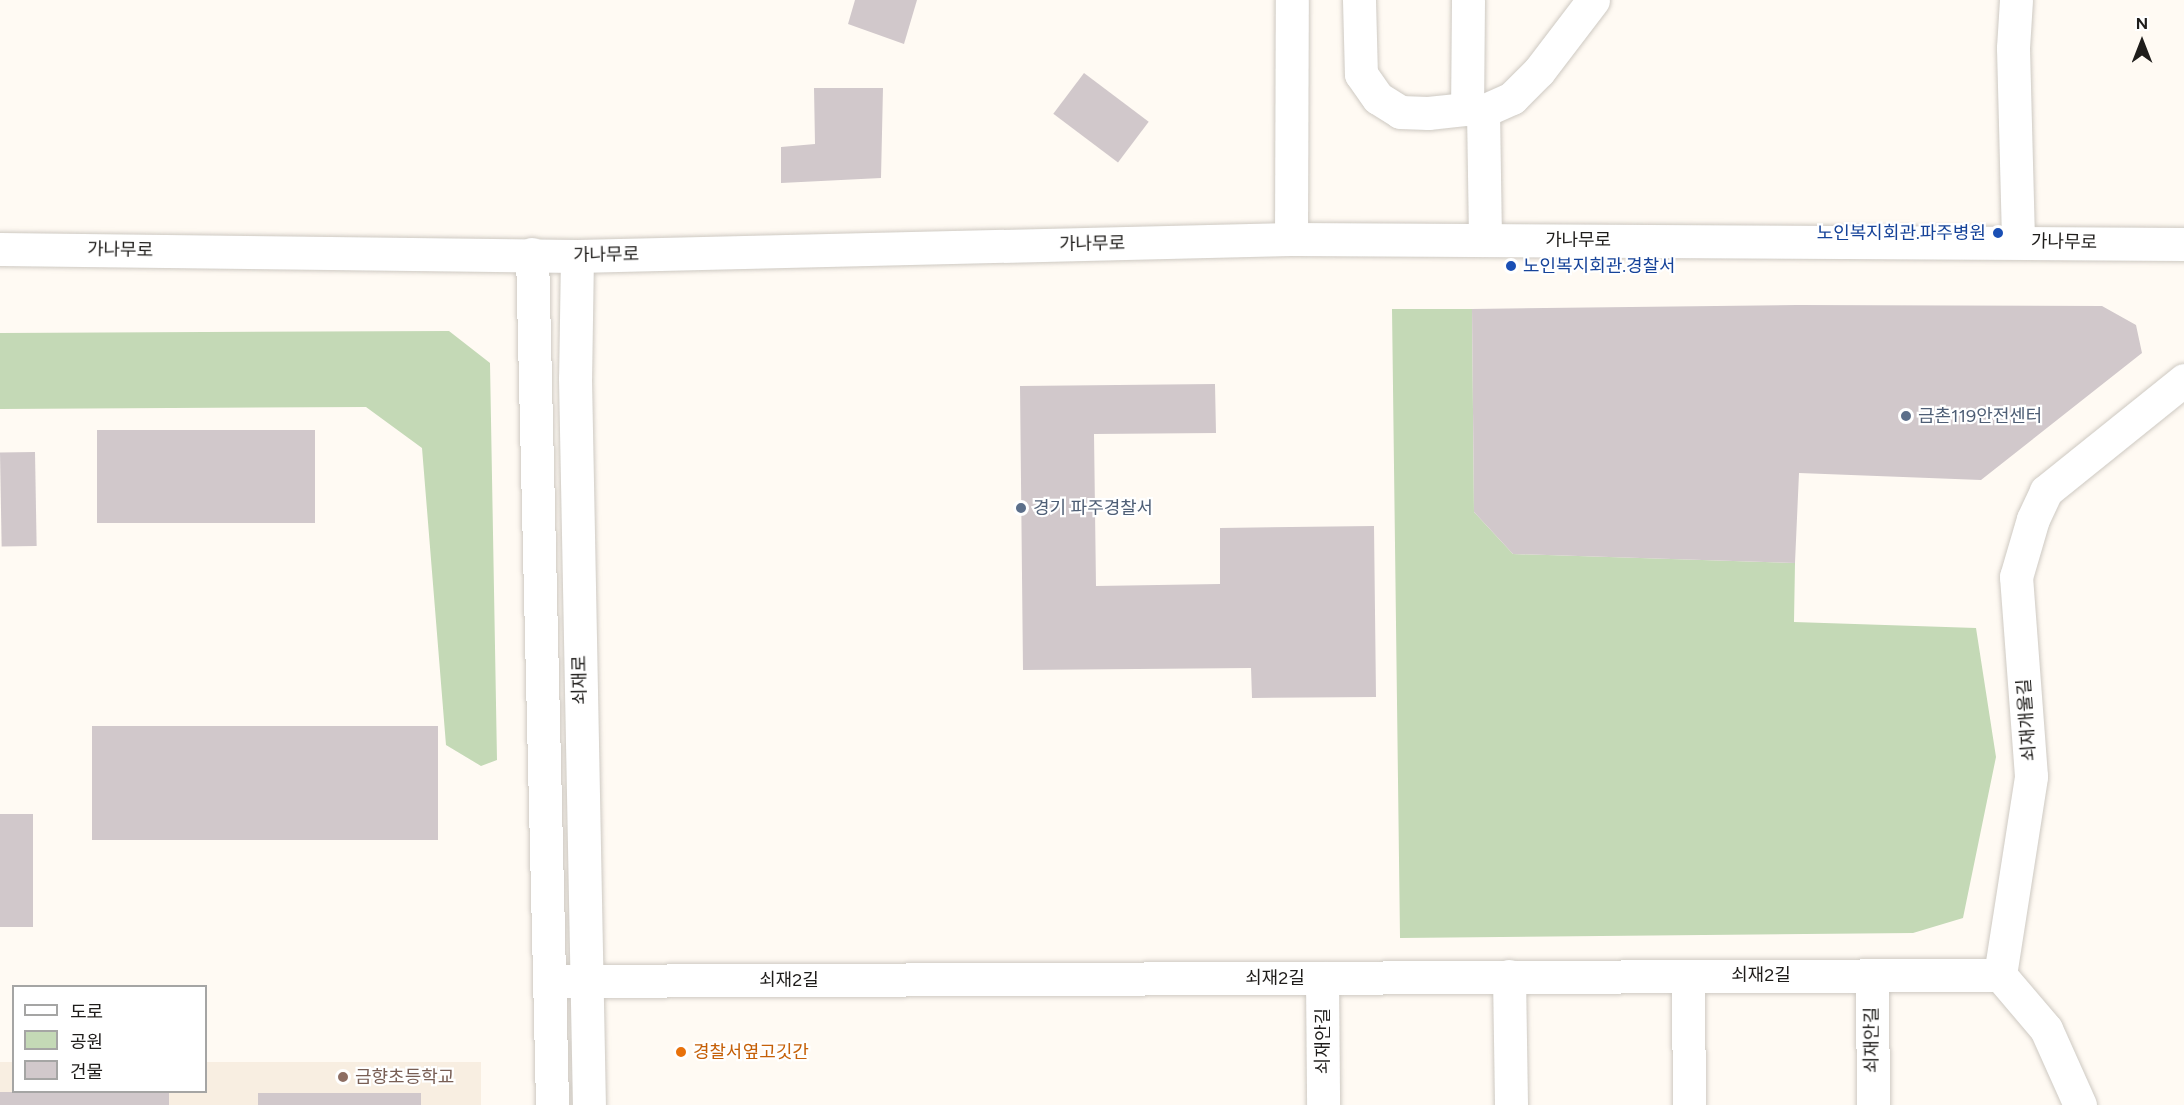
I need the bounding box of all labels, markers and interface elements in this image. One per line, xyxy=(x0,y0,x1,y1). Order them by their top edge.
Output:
north arrow xyxy=(2112,12,2172,72)
text: N xyxy=(2136,14,2148,33)
place label: 노인복지회관.파주병원 xyxy=(1817,222,1986,244)
marker: 노인복지회관.파주병원 xyxy=(1991,226,2005,240)
street label: 가나무로 xyxy=(1545,229,1611,251)
street label: 가나무로 xyxy=(2031,231,2097,253)
street label: 가나무로 xyxy=(1059,233,1125,255)
street label: 가나무로 xyxy=(87,239,153,261)
street label: 가나무로 xyxy=(573,244,639,266)
place label: 노인복지회관.경찰서 xyxy=(1523,255,1676,277)
marker: 노인복지회관.경찰서 xyxy=(1504,259,1518,273)
place label: 금촌119안전센터 xyxy=(1918,405,2042,427)
marker: 금촌119안전센터 xyxy=(1899,409,1913,423)
place label: 경기 파주경찰서 xyxy=(1033,497,1153,519)
marker: 경기 파주경찰서 xyxy=(1014,501,1028,515)
street label: 쇠재로 xyxy=(569,655,591,705)
street label: 쇠재개울길 xyxy=(2013,678,2041,762)
street label: 쇠재2길 xyxy=(1731,964,1791,986)
street label: 쇠재2길 xyxy=(1245,967,1305,989)
street label: 쇠재2길 xyxy=(759,969,819,991)
legend xyxy=(12,985,207,1093)
text: 도로 xyxy=(70,1001,103,1023)
street label: 쇠재안길 xyxy=(1861,1007,1883,1073)
street label: 쇠재안길 xyxy=(1312,1008,1334,1074)
text: 공원 xyxy=(70,1031,103,1053)
place label: 경찰서옆고깃간 xyxy=(693,1041,809,1063)
marker: 경찰서옆고깃간 xyxy=(674,1045,688,1059)
text: 건물 xyxy=(70,1061,103,1083)
place label: 금향초등학교 xyxy=(355,1066,454,1088)
marker: 금향초등학교 xyxy=(336,1070,350,1084)

